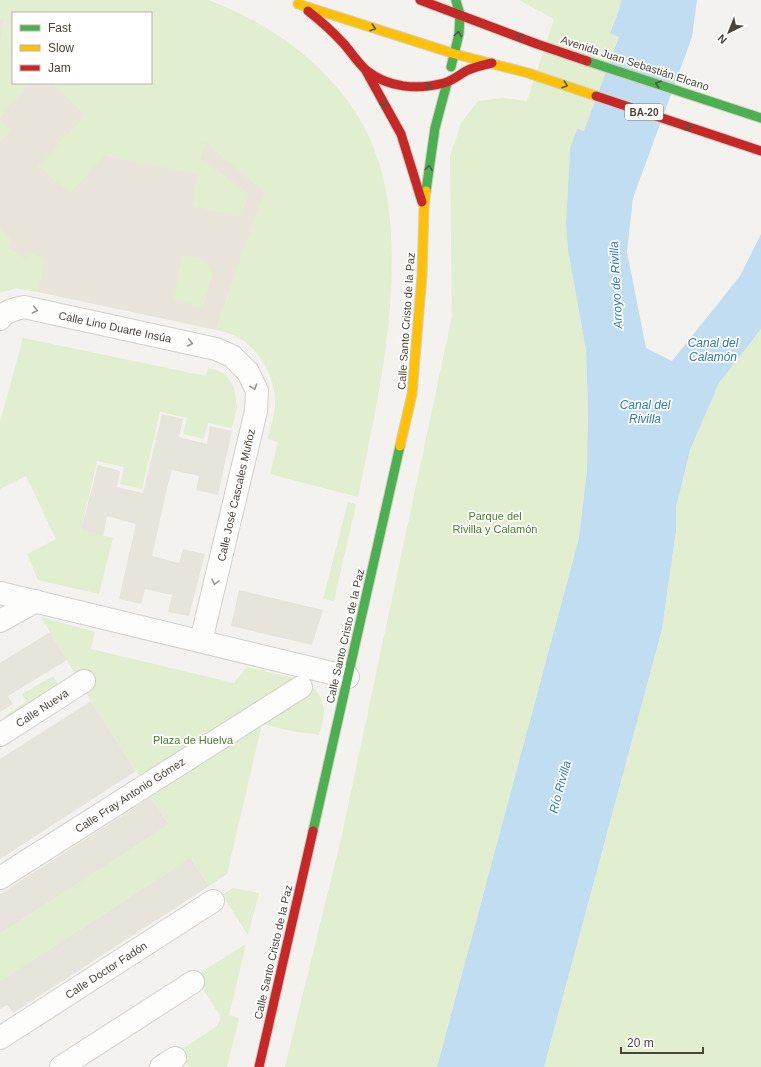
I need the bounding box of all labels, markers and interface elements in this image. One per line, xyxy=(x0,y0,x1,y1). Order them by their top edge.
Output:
legend xyxy=(12,12,152,84)
north arrow xyxy=(709,12,749,52)
text: Fast xyxy=(48,21,72,35)
one-way arrow xyxy=(369,23,376,32)
one-way arrow xyxy=(453,31,462,37)
text: N xyxy=(715,32,729,46)
one-way arrow xyxy=(516,33,523,41)
street label: Avenida Juan Sebastián Elcano xyxy=(559,33,711,93)
text: Slow xyxy=(48,41,74,55)
text: Jam xyxy=(48,61,71,75)
one-way arrow xyxy=(654,80,661,88)
one-way arrow xyxy=(561,81,568,89)
one-way arrow xyxy=(424,82,431,91)
one-way arrow xyxy=(379,99,387,107)
road number: BA-20 xyxy=(625,104,663,120)
one-way arrow xyxy=(684,122,691,131)
one-way arrow xyxy=(424,165,433,171)
water label: Arroyo de Rivilla xyxy=(607,241,625,330)
street label: Calle Santo Cristo de la Paz xyxy=(395,252,417,390)
one-way arrow xyxy=(32,305,38,313)
street label: Calle Lino Duarte Insúa xyxy=(58,309,173,345)
water label: Canal del Calamón xyxy=(688,336,739,364)
one-way arrow xyxy=(187,339,193,347)
one-way arrow xyxy=(250,383,258,390)
water label: Canal del Rivilla xyxy=(620,398,671,426)
street label: Calle José Cascales Muñoz xyxy=(215,428,257,562)
park label: Parque del Rivilla y Calamón xyxy=(453,510,537,535)
street label: Calle Santo Cristo de la Paz xyxy=(324,568,366,704)
one-way arrow xyxy=(211,578,220,585)
street label: Calle Nueva xyxy=(14,686,71,729)
park label: Plaza de Huelva xyxy=(153,734,234,746)
street label: Calle Fray Antonio Gómez xyxy=(73,755,187,835)
water label: Río Rivilla xyxy=(546,759,574,815)
street label: Calle Santo Cristo de la Paz xyxy=(252,884,294,1020)
street label: Calle Doctor Fadón xyxy=(63,939,149,1001)
scale bar xyxy=(621,1029,703,1055)
text: 20 m xyxy=(627,1036,654,1050)

